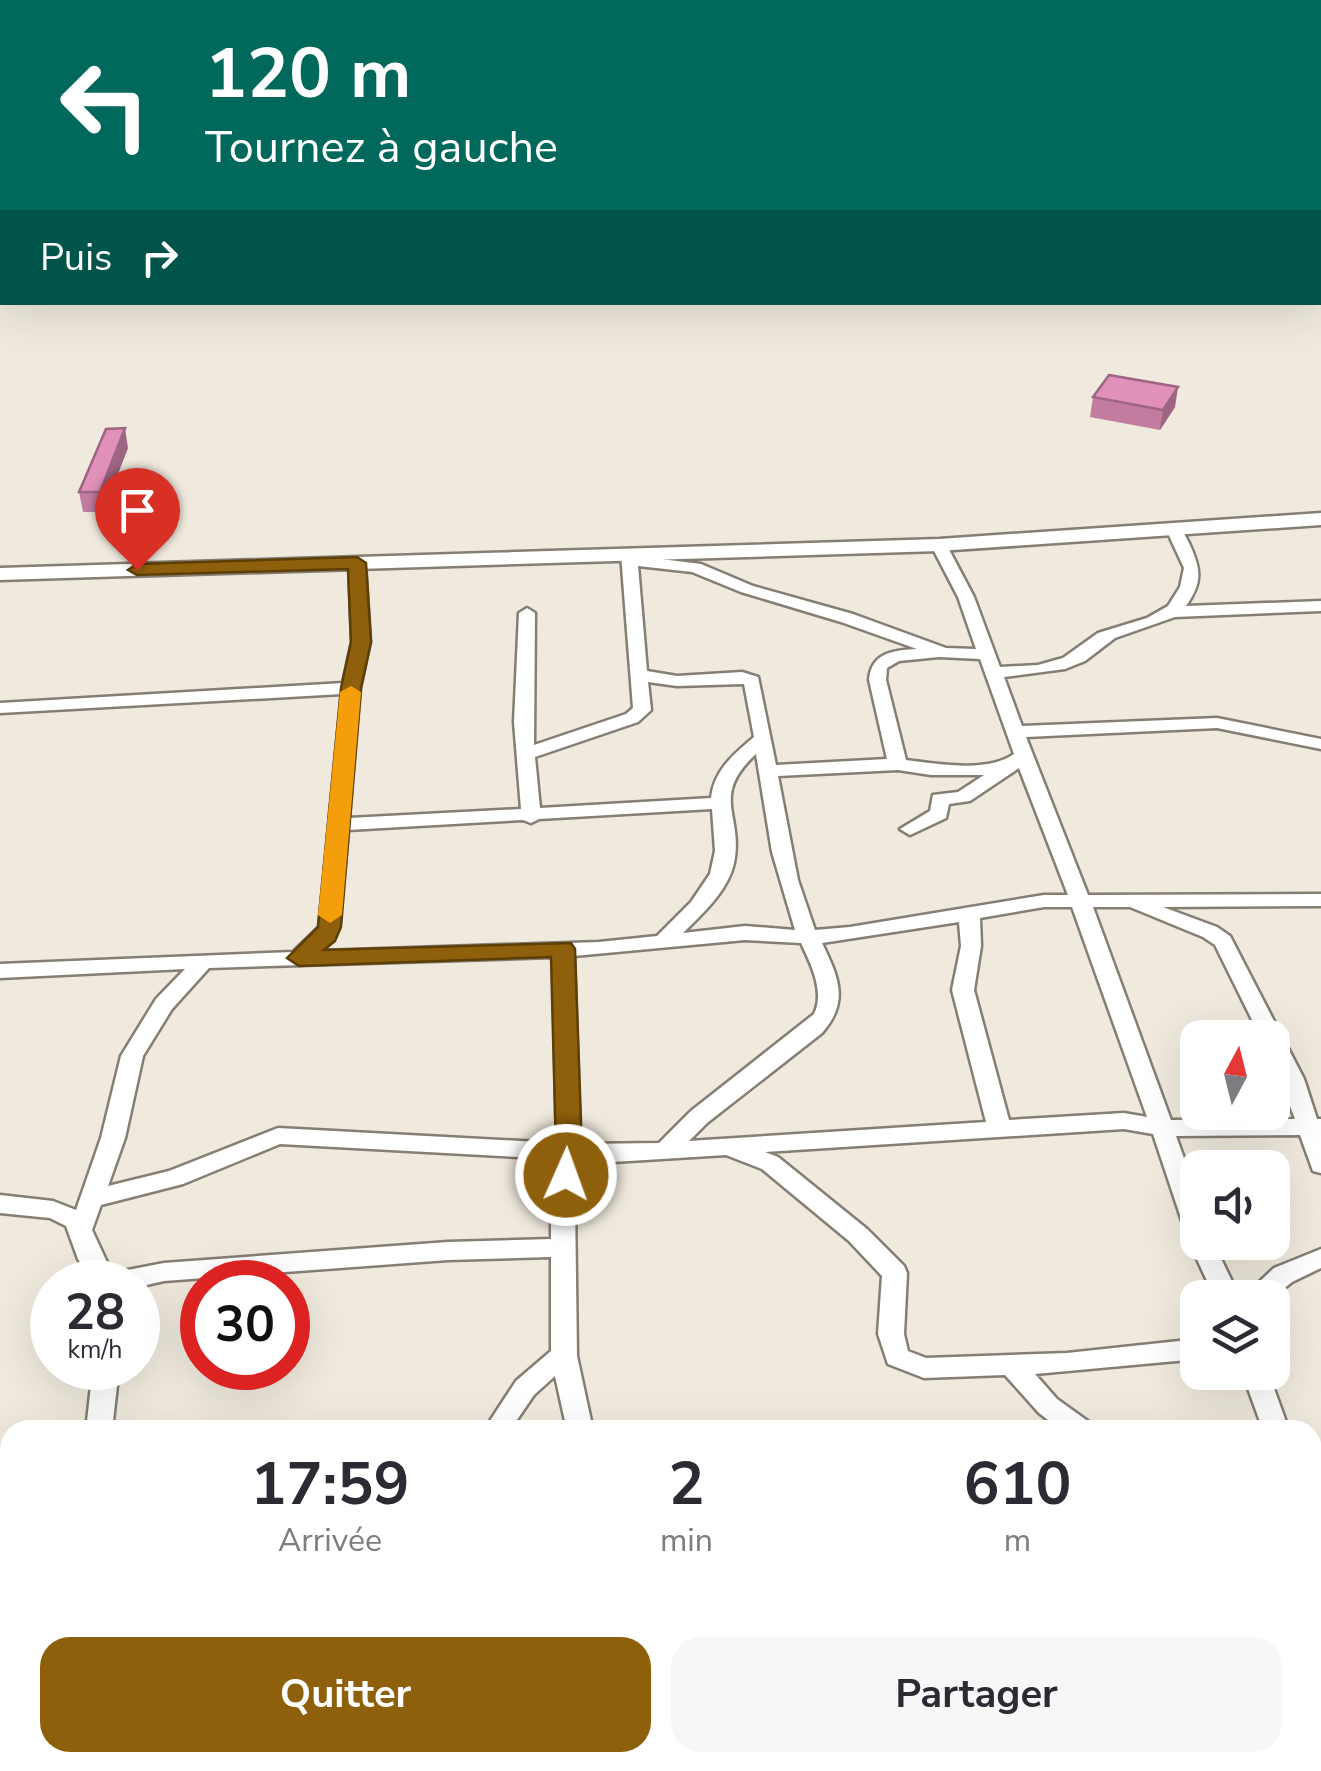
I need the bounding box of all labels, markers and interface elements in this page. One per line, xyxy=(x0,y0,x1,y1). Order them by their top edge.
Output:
text: 120 m xyxy=(205,26,411,122)
icon: left xyxy=(40,40,170,170)
text: Tournez à gauche xyxy=(205,117,558,178)
icon: right xyxy=(132,230,187,285)
text: Puis xyxy=(40,232,112,283)
pin xyxy=(95,468,180,571)
icon: arrive xyxy=(110,483,165,538)
north arrow xyxy=(1180,1020,1290,1130)
map controls xyxy=(1180,1020,1290,1390)
position arrow xyxy=(514,1123,618,1227)
button: sound xyxy=(1180,1150,1290,1260)
speed limit sign: 30 xyxy=(180,1260,310,1390)
text: 28 xyxy=(65,1278,125,1347)
button: layers xyxy=(1180,1280,1290,1390)
text: km/h xyxy=(67,1333,123,1367)
text: 17:59 xyxy=(251,1443,409,1525)
text: 2 xyxy=(668,1443,704,1525)
text: 610 xyxy=(963,1443,1071,1525)
text: Arrivée xyxy=(278,1519,382,1562)
text: min xyxy=(660,1519,713,1562)
text: m xyxy=(1004,1519,1031,1562)
button: Quitter xyxy=(40,1637,651,1752)
button: Partager xyxy=(671,1637,1282,1752)

